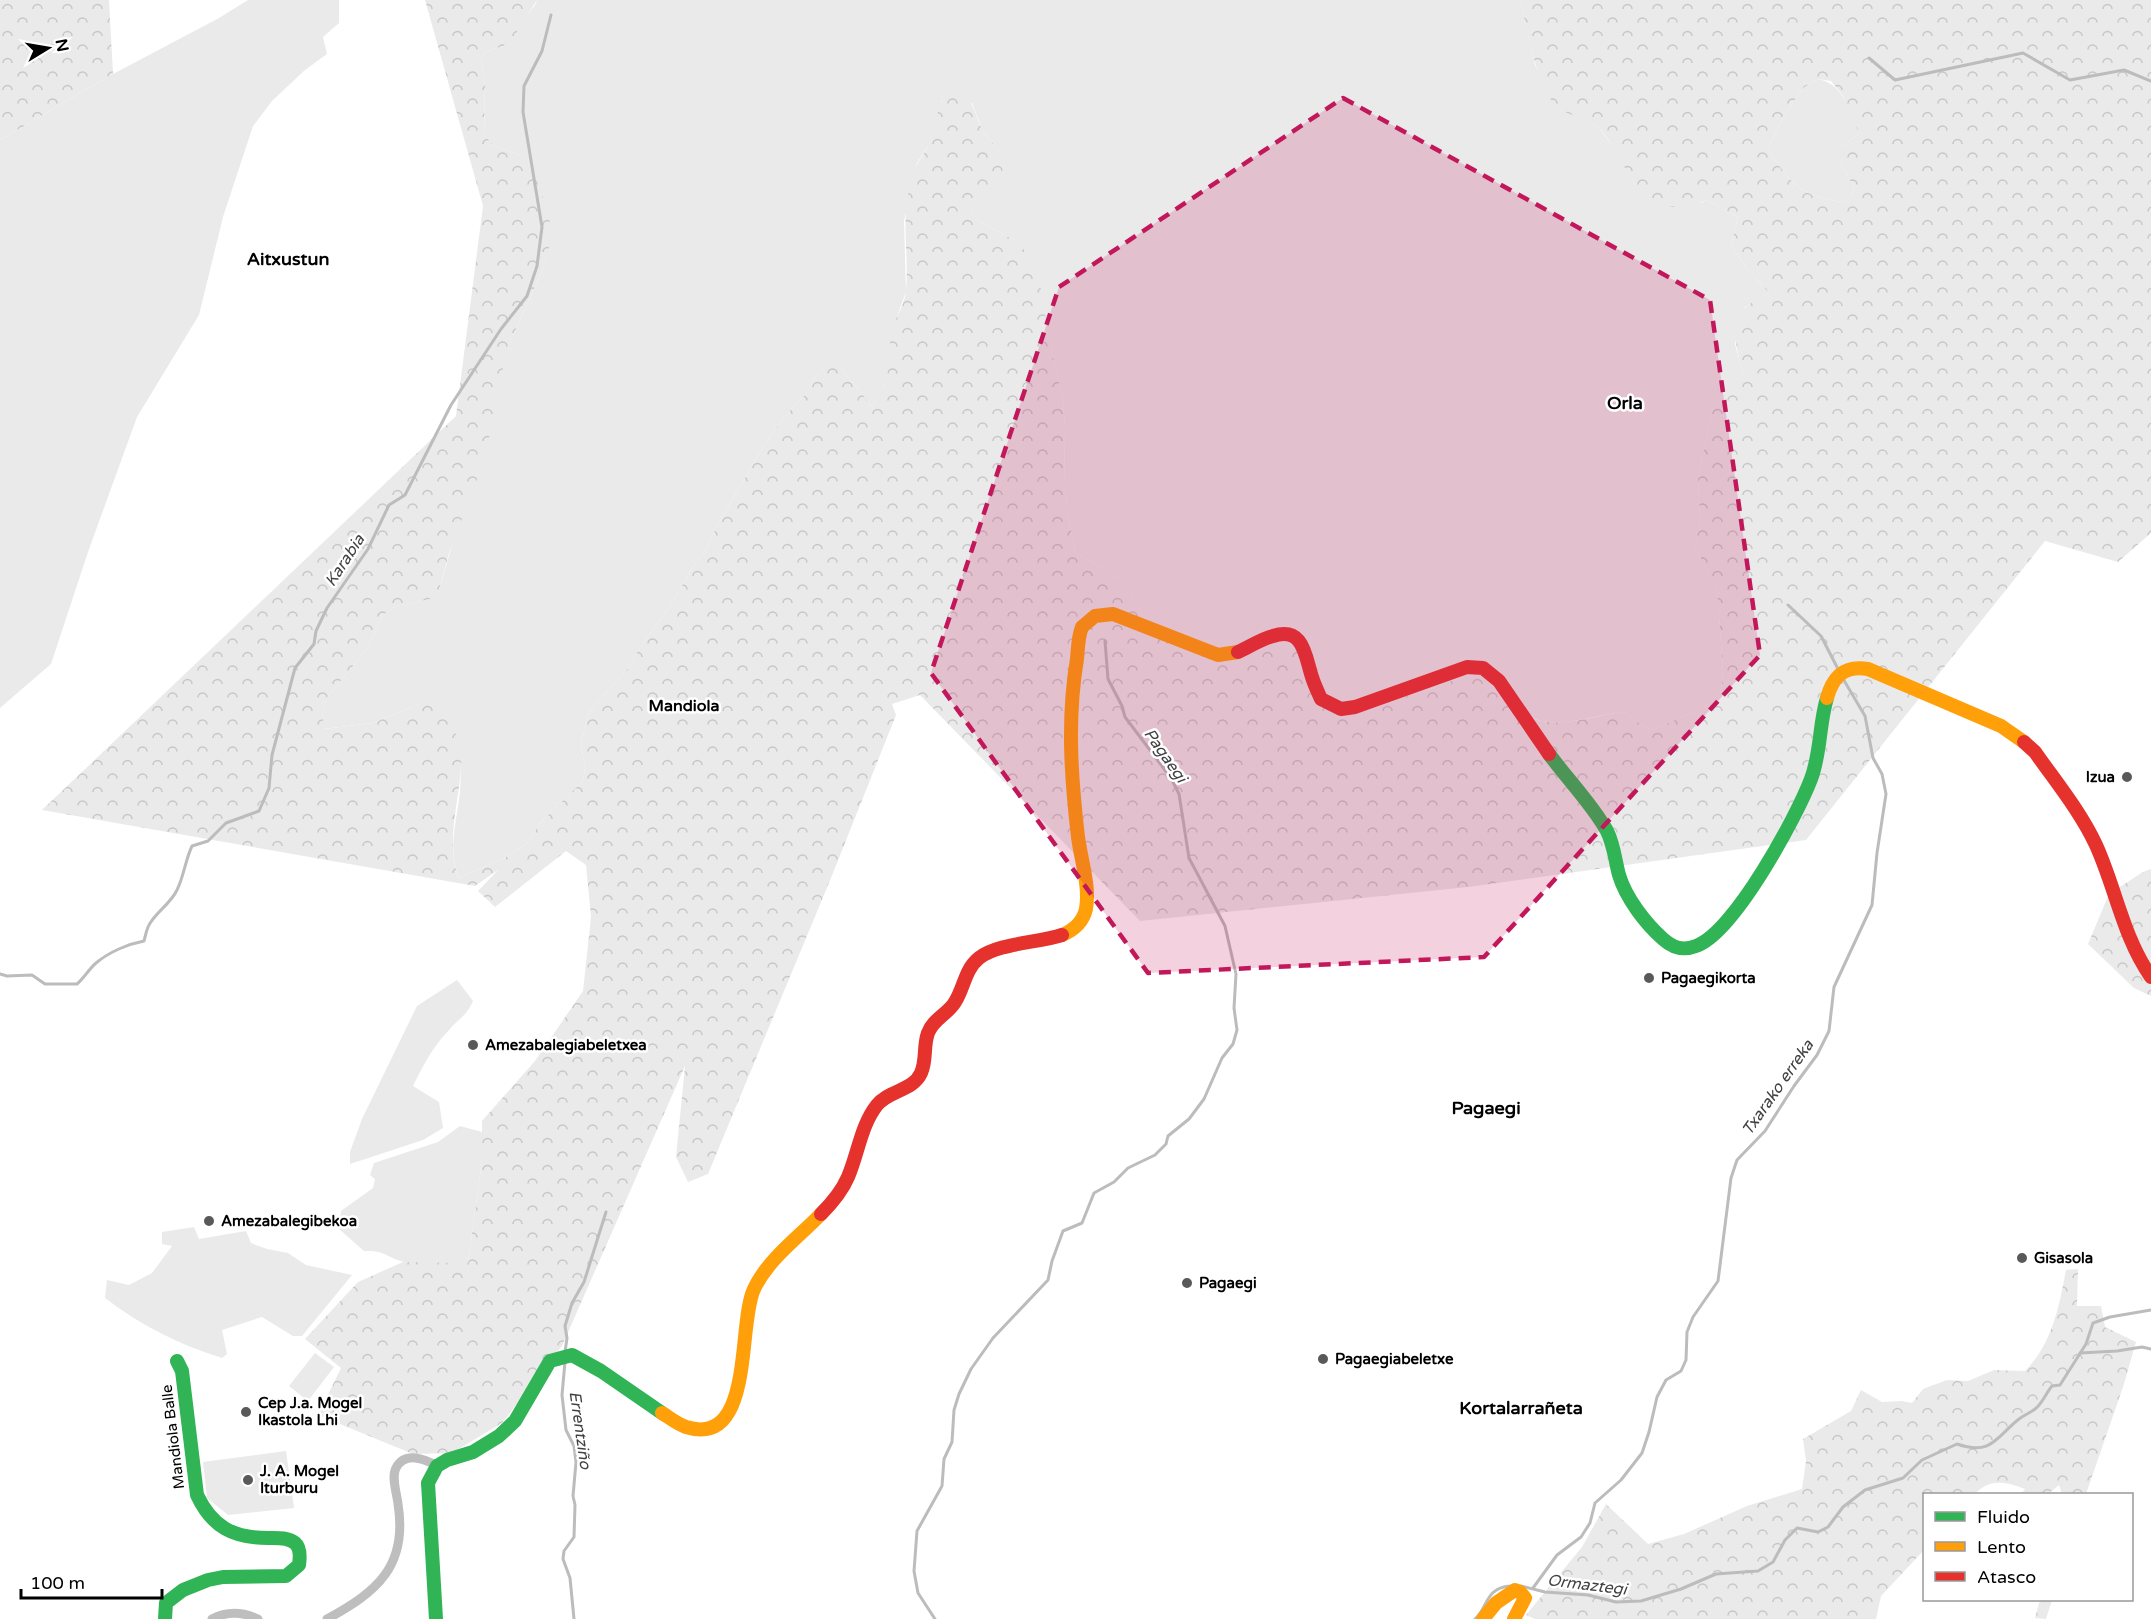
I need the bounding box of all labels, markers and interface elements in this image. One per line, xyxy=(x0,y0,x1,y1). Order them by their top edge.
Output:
north arrow xyxy=(18,18,78,78)
text: N xyxy=(51,37,73,54)
district label: Aitxustun xyxy=(247,248,329,270)
district label: Orla xyxy=(1607,392,1643,414)
water label: Karabia xyxy=(321,530,370,590)
district label: Mandiola xyxy=(649,696,719,716)
water label: Pagaegi xyxy=(1139,725,1192,788)
place label: Izua xyxy=(2086,768,2115,786)
marker: Izua xyxy=(2120,770,2134,784)
place label: Pagaegikorta xyxy=(1661,969,1756,988)
marker: Pagaegikorta xyxy=(1642,971,1656,985)
water label: Txarako erreka xyxy=(1738,1035,1819,1139)
place label: Amezabalegiabeletxea xyxy=(485,1036,647,1055)
marker: Amezabalegiabeletxea xyxy=(466,1038,480,1052)
district label: Pagaegi xyxy=(1451,1097,1521,1119)
place label: Amezabalegibekoa xyxy=(221,1212,357,1231)
marker: Amezabalegibekoa xyxy=(202,1214,216,1228)
place label: Gisasola xyxy=(2034,1249,2093,1267)
marker: Gisasola xyxy=(2015,1251,2029,1265)
place label: Pagaegi xyxy=(1199,1274,1257,1293)
marker: Pagaegi xyxy=(1180,1276,1194,1290)
place label: Pagaegiabeletxe xyxy=(1335,1350,1454,1369)
marker: Pagaegiabeletxe xyxy=(1316,1352,1330,1366)
street label: Mandiola Balle xyxy=(158,1384,188,1490)
water label: Errentziño xyxy=(565,1390,596,1472)
place label: Cep J.a. Mogel Ikastola Lhi xyxy=(258,1394,362,1429)
district label: Kortalarrañeta xyxy=(1459,1397,1583,1419)
marker: Cep J.a. Mogel Ikastola Lhi xyxy=(239,1405,253,1419)
place label: J. A. Mogel Iturburu xyxy=(259,1462,339,1497)
marker: J. A. Mogel Iturburu xyxy=(241,1473,255,1487)
legend xyxy=(1923,1493,2133,1601)
text: Fluido xyxy=(1977,1506,2030,1528)
text: Lento xyxy=(1977,1536,2026,1558)
scale bar xyxy=(21,1562,162,1600)
text: Atasco xyxy=(1977,1566,2036,1588)
water label: Ormaztegi xyxy=(1546,1570,1630,1600)
text: 100 m xyxy=(30,1572,85,1594)

